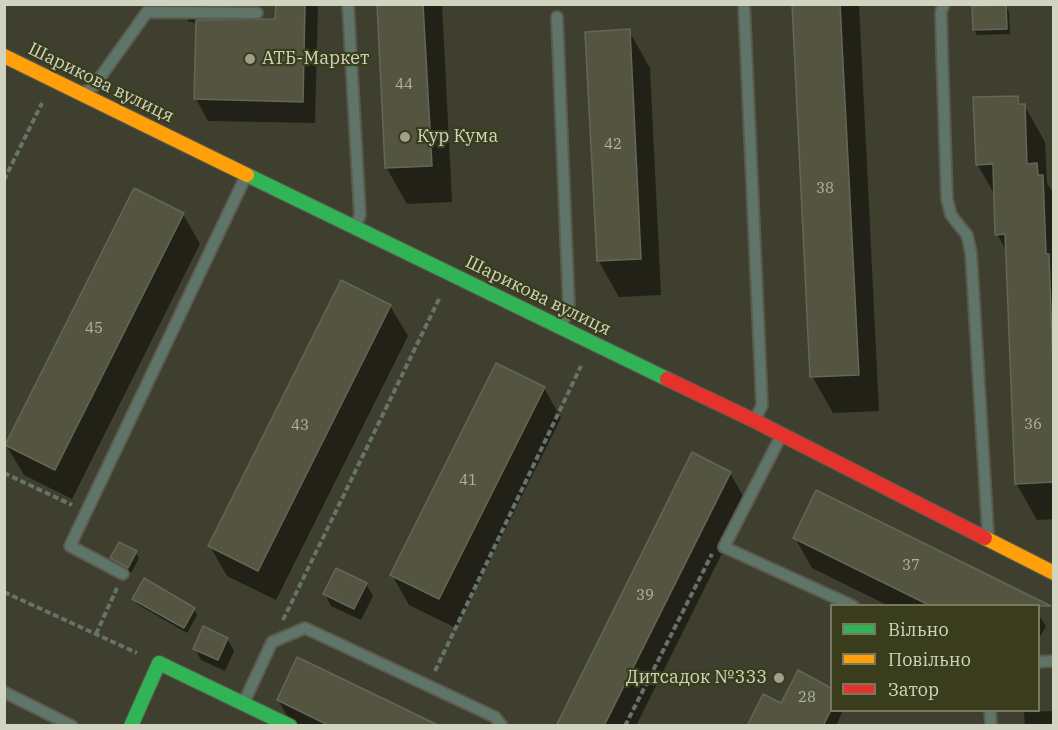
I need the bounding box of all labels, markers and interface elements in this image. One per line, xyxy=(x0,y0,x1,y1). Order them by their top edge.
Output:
street label: Шарикова вулиця xyxy=(25,38,177,128)
place label: АТБ-Маркет xyxy=(262,48,369,70)
marker: АТБ-Маркет xyxy=(243,52,257,66)
house number: 44 xyxy=(395,76,413,94)
place label: Кур Кума xyxy=(417,126,498,148)
marker: Кур Кума xyxy=(398,130,412,144)
house number: 42 xyxy=(604,136,622,154)
house number: 38 xyxy=(816,180,834,198)
street label: Шарикова вулиця xyxy=(462,251,614,341)
house number: 45 xyxy=(85,320,103,338)
house number: 36 xyxy=(1024,416,1042,434)
house number: 43 xyxy=(291,417,309,435)
house number: 41 xyxy=(459,472,477,490)
house number: 37 xyxy=(902,557,920,575)
house number: 39 xyxy=(636,587,654,605)
legend xyxy=(830,604,1040,712)
text: Вільно xyxy=(888,618,949,641)
text: Повільно xyxy=(888,648,971,671)
place label: Дитсадок №333 xyxy=(626,667,767,689)
marker: Дитсадок №333 xyxy=(772,671,786,685)
text: Затор xyxy=(888,678,939,701)
house number: 28 xyxy=(798,689,816,707)

